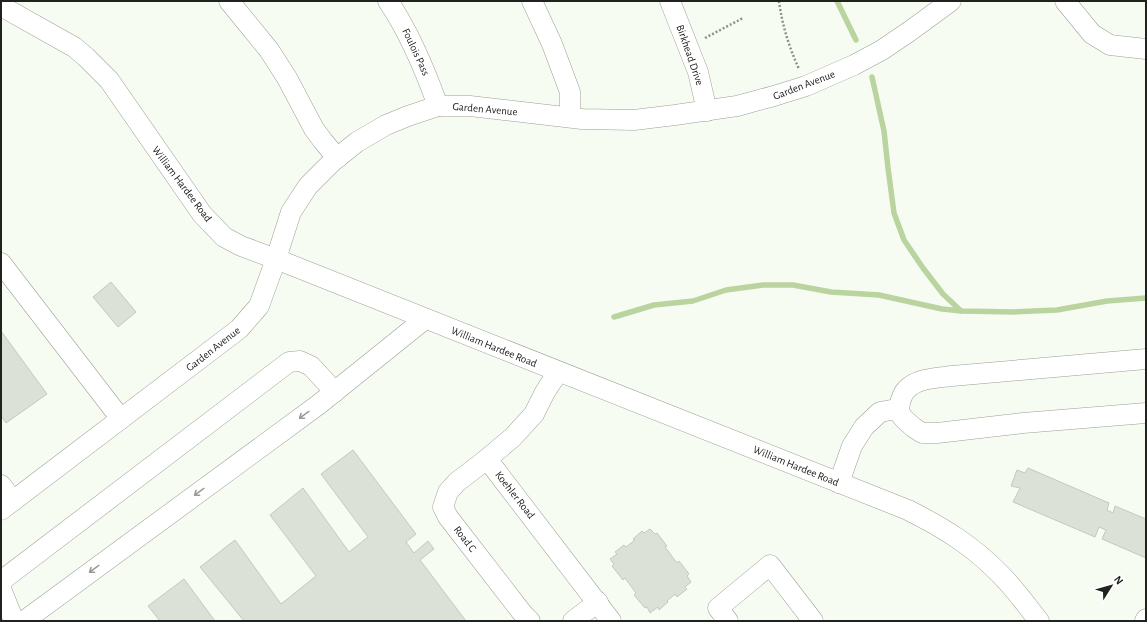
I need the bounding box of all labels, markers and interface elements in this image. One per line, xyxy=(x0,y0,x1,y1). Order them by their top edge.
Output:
street label: Birkhead Drive xyxy=(674,23,706,87)
street label: Foulois Pass xyxy=(400,27,432,77)
street label: Garden Avenue xyxy=(772,68,836,102)
street label: Garden Avenue xyxy=(452,101,518,117)
street label: William Hardee Road xyxy=(150,144,214,224)
street label: Garden Avenue xyxy=(184,325,242,373)
street label: William Hardee Road xyxy=(450,325,539,369)
one-way arrow xyxy=(298,411,309,419)
street label: William Hardee Road xyxy=(752,444,841,488)
street label: Koehler Road xyxy=(493,469,537,521)
one-way arrow xyxy=(194,488,205,496)
street label: Road C xyxy=(452,524,479,554)
one-way arrow xyxy=(89,565,100,573)
north arrow xyxy=(1091,566,1131,606)
text: N xyxy=(1112,574,1125,587)

